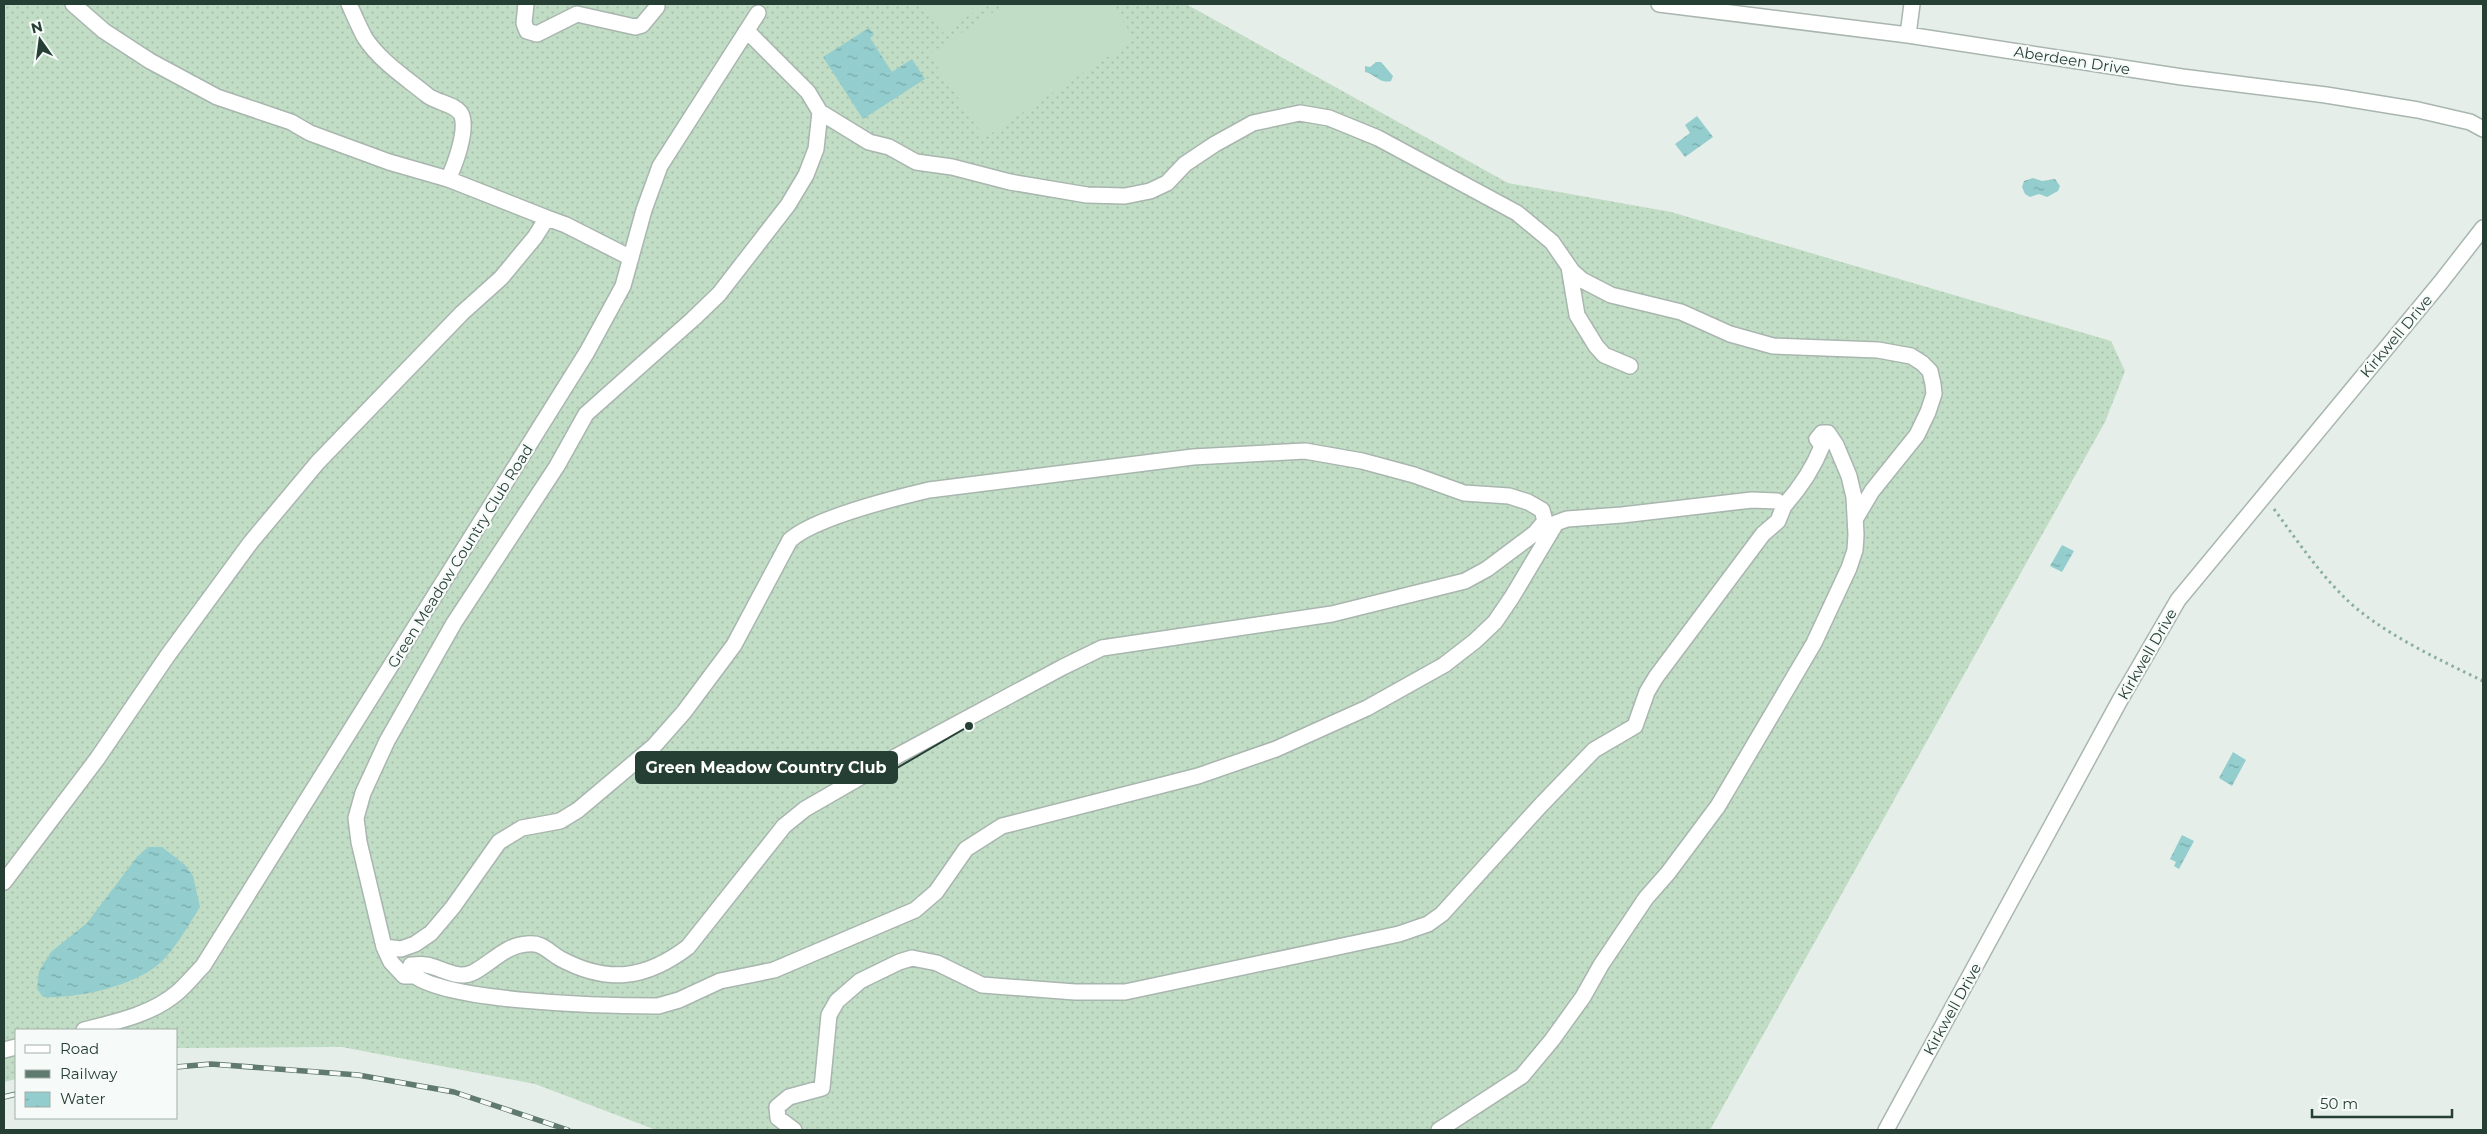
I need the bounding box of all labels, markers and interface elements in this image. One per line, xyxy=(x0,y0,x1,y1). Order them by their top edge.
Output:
north arrow xyxy=(15,15,65,65)
text: N xyxy=(29,17,45,37)
street label: Aberdeen Drive xyxy=(2013,41,2131,79)
street label: Kirkwell Drive xyxy=(2356,291,2436,381)
street label: Green Meadow Country Club Road xyxy=(383,441,537,671)
street label: Kirkwell Drive xyxy=(2113,605,2181,703)
callout: Green Meadow Country Club xyxy=(636,752,897,783)
text: Green Meadow Country Club xyxy=(646,758,886,777)
street label: Kirkwell Drive xyxy=(1919,960,1985,1058)
legend xyxy=(15,1029,178,1119)
text: Road xyxy=(60,1039,99,1058)
text: Railway xyxy=(60,1064,118,1083)
scale bar xyxy=(2312,1086,2452,1118)
text: Water xyxy=(60,1089,106,1108)
text: 50 m xyxy=(2320,1094,2358,1113)

